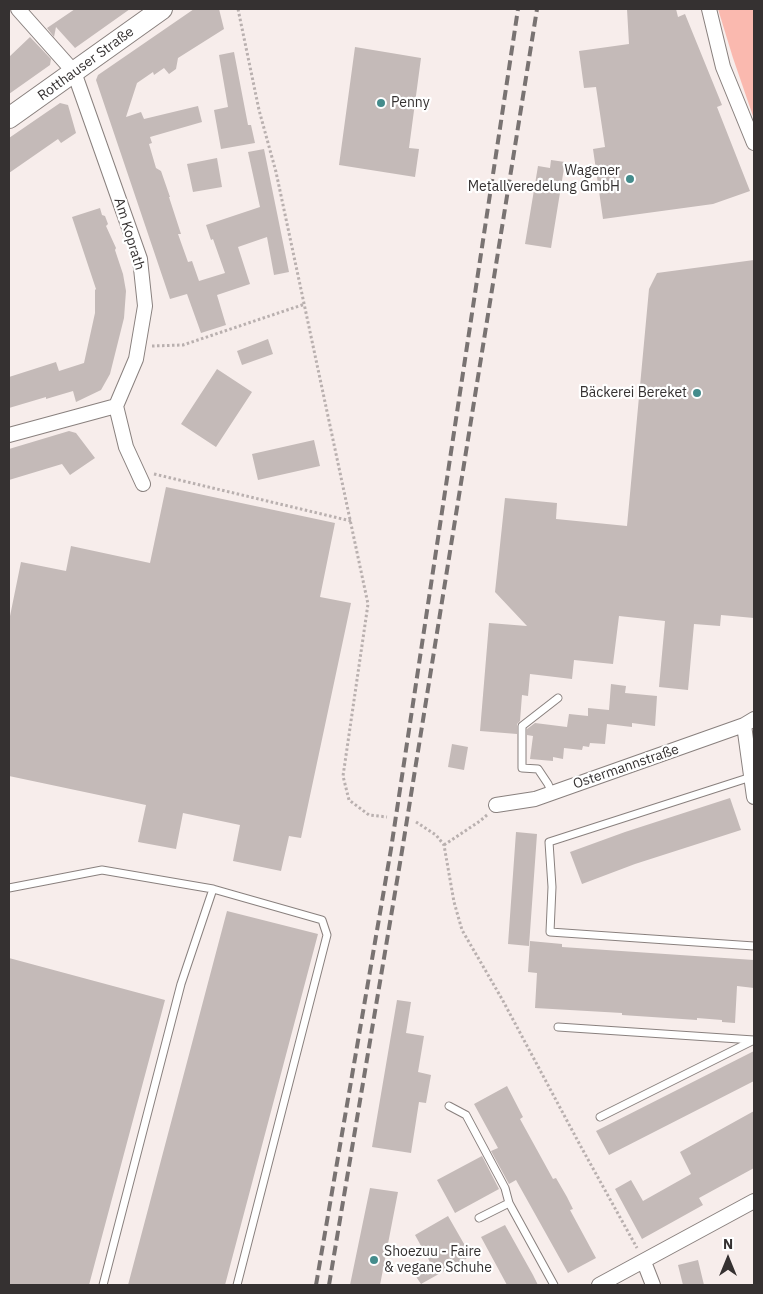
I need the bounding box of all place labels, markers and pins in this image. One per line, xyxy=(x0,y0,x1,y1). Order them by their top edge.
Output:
place label: Penny xyxy=(391,95,430,111)
marker: Penny xyxy=(375,97,387,109)
place label: Wagener Metallveredelung GmbH xyxy=(468,163,620,196)
marker: Wagener Metallveredelung GmbH xyxy=(624,173,636,185)
place label: Bäckerei Bereket xyxy=(580,385,687,401)
marker: Bäckerei Bereket xyxy=(691,387,703,399)
place label: Shoezuu - Faire & vegane Schuhe xyxy=(384,1244,492,1276)
marker: Shoezuu - Faire & vegane Schuhe xyxy=(368,1254,380,1266)

